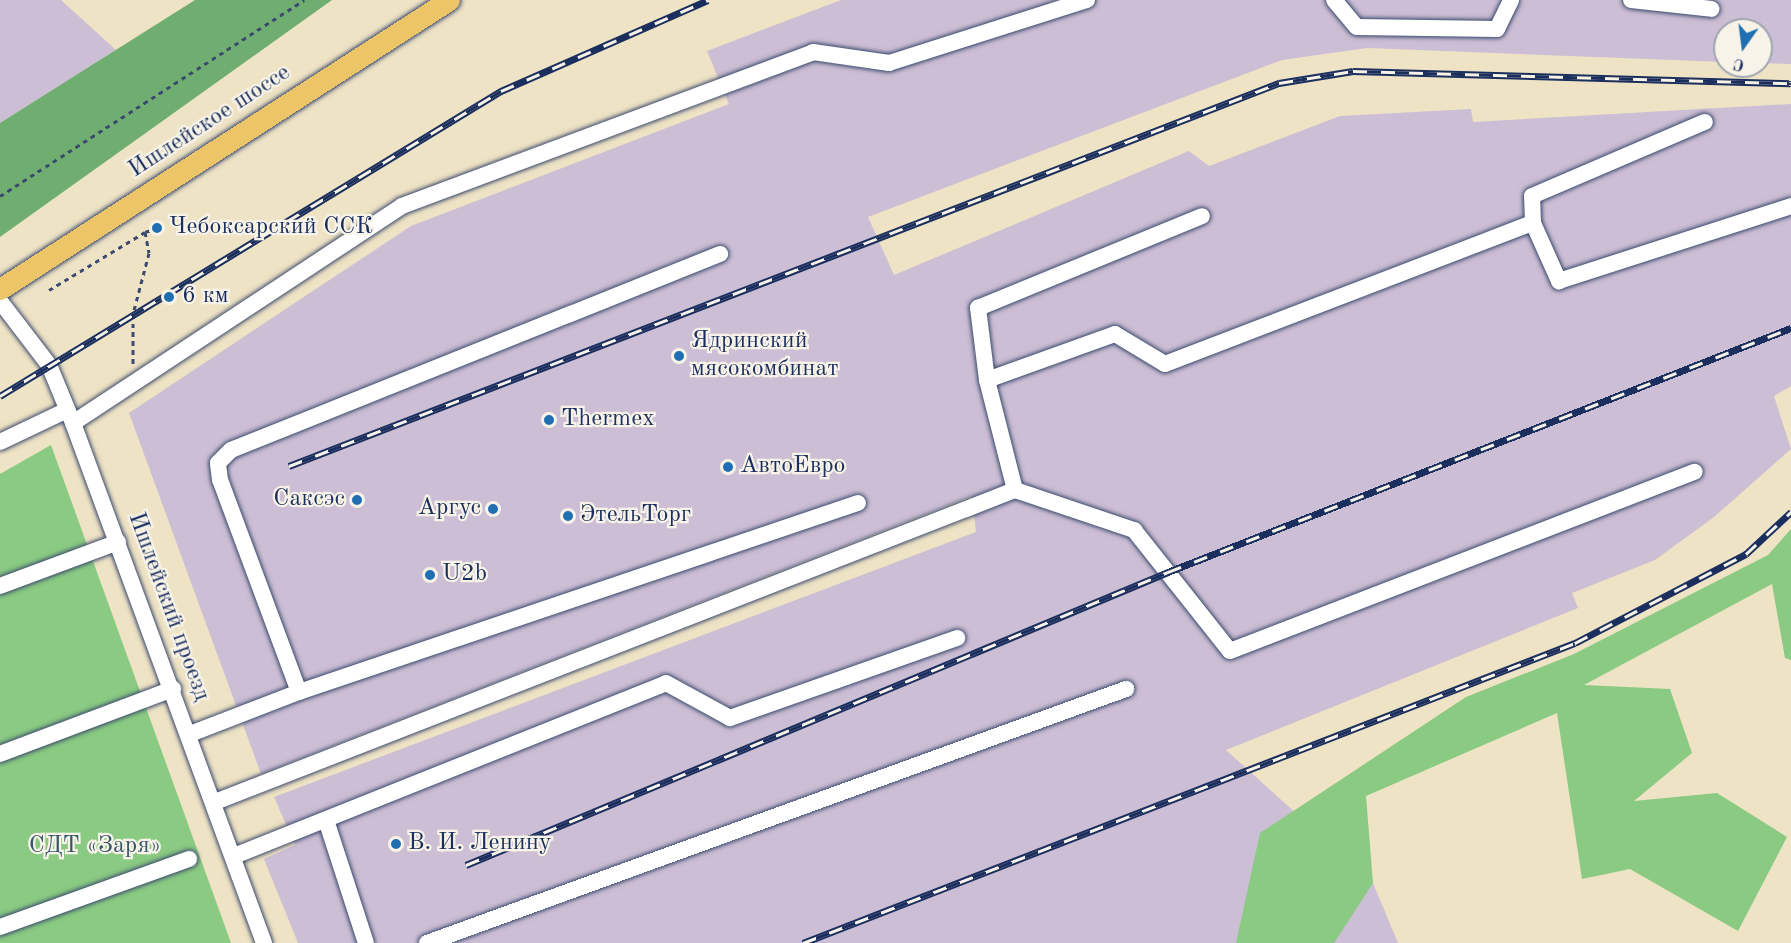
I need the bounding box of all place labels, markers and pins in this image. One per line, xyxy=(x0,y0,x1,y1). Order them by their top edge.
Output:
place label: Чебоксарский ССК xyxy=(169,214,373,242)
marker: Чебоксарский ССК xyxy=(150,221,164,235)
place label: 6 км xyxy=(182,283,229,311)
marker: 6 км xyxy=(160,288,178,306)
place label: Ядринский мясокомбинат xyxy=(691,328,839,384)
marker: Ядринский мясокомбинат xyxy=(672,349,686,363)
place label: Thermex xyxy=(561,406,655,434)
marker: Thermex xyxy=(542,413,556,427)
place label: АвтоЕвро xyxy=(740,453,846,481)
marker: АвтоЕвро xyxy=(721,460,735,474)
place label: Саксэс xyxy=(273,486,345,514)
marker: Саксэс xyxy=(350,493,364,507)
place label: Аргус xyxy=(418,495,481,523)
marker: Аргус xyxy=(486,502,500,516)
place label: ЭтельТорг xyxy=(580,502,691,530)
marker: ЭтельТорг xyxy=(561,509,575,523)
place label: U2b xyxy=(442,561,487,589)
marker: U2b xyxy=(423,568,437,582)
place label: В. И. Ленину xyxy=(408,830,552,858)
marker: В. И. Ленину xyxy=(389,837,403,851)

